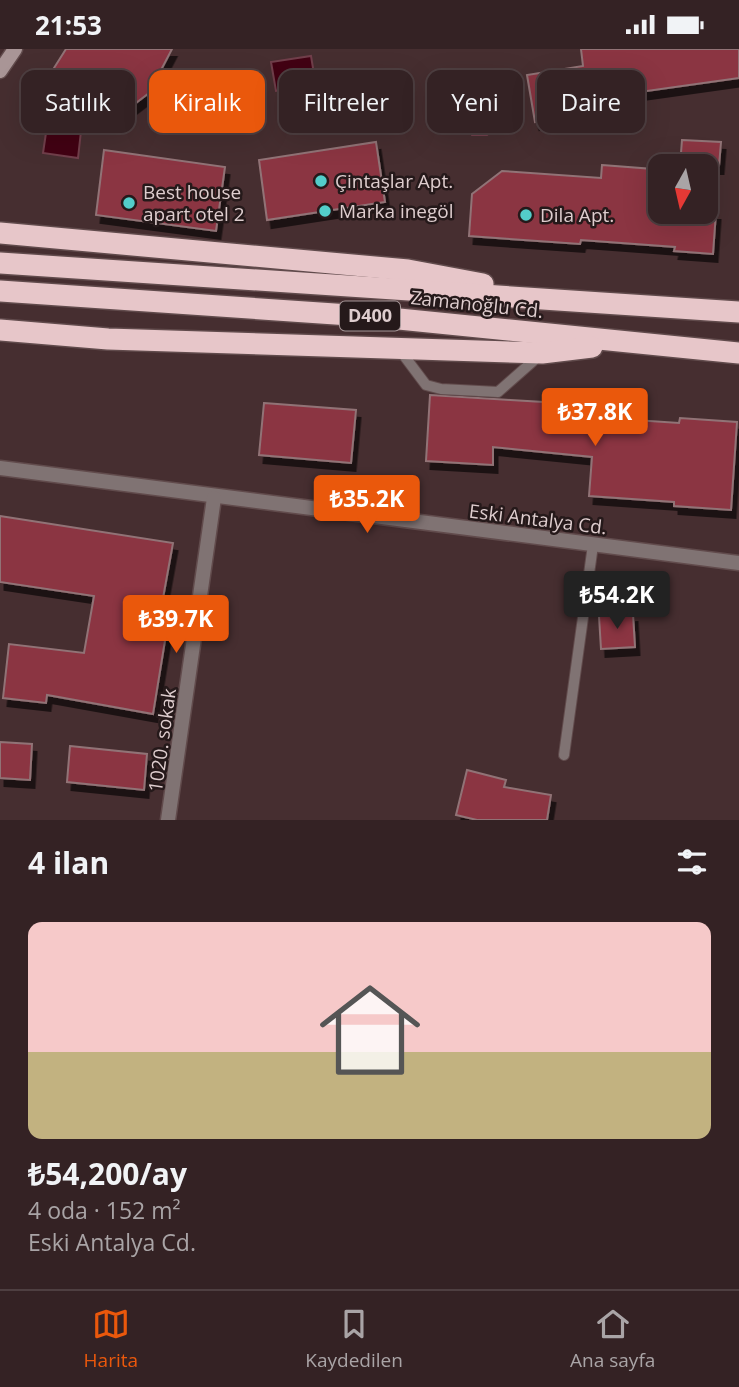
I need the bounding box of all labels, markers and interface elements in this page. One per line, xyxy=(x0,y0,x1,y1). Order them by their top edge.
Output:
text: 21:53 xyxy=(35,7,102,43)
chip: Satılık xyxy=(21,70,135,133)
chip: Kiralık xyxy=(149,70,265,133)
chip: Filtreler xyxy=(279,70,413,133)
chip: Yeni xyxy=(427,70,523,133)
chip: Daire xyxy=(537,70,645,133)
north arrow xyxy=(648,154,718,224)
map controls xyxy=(648,154,718,224)
place label: Çintaşlar Apt. xyxy=(335,168,453,194)
marker: Çintaşlar Apt. xyxy=(313,173,329,189)
place label: Best house apart otel 2 xyxy=(143,179,245,227)
marker: Best house apart otel 2 xyxy=(121,195,137,211)
place label: Marka inegöl xyxy=(339,198,454,224)
place label: Dila Apt. xyxy=(540,202,614,228)
marker: Marka inegöl xyxy=(317,203,333,219)
marker: Dila Apt. xyxy=(518,207,534,223)
street label: Zamanoğlu Cd. xyxy=(410,284,544,324)
road number: D400 xyxy=(340,302,400,331)
pin: ₺37.8K xyxy=(538,389,652,448)
text: ₺37.8K xyxy=(558,395,632,427)
pin: ₺35.2K xyxy=(310,475,424,535)
text: ₺35.2K xyxy=(330,482,404,514)
street label: Eski Antalya Cd. xyxy=(468,498,608,540)
pin: ₺54.2K xyxy=(560,571,674,631)
text: ₺54.2K xyxy=(580,578,654,610)
pin: ₺39.7K xyxy=(119,595,233,655)
text: ₺39.7K xyxy=(139,602,213,634)
street label: 1020. sokak xyxy=(142,686,182,793)
text: 4 ilan xyxy=(28,842,109,883)
icon: filters xyxy=(673,843,711,881)
icon: home xyxy=(307,967,433,1093)
text: ₺54,200/ay xyxy=(28,1153,187,1194)
text: 4 oda · 152 m² xyxy=(28,1194,181,1226)
text: Eski Antalya Cd. xyxy=(28,1226,196,1258)
tab: Harita xyxy=(84,1305,138,1373)
tab: Kaydedilen xyxy=(305,1305,403,1373)
tab: Ana sayfa xyxy=(570,1305,655,1373)

